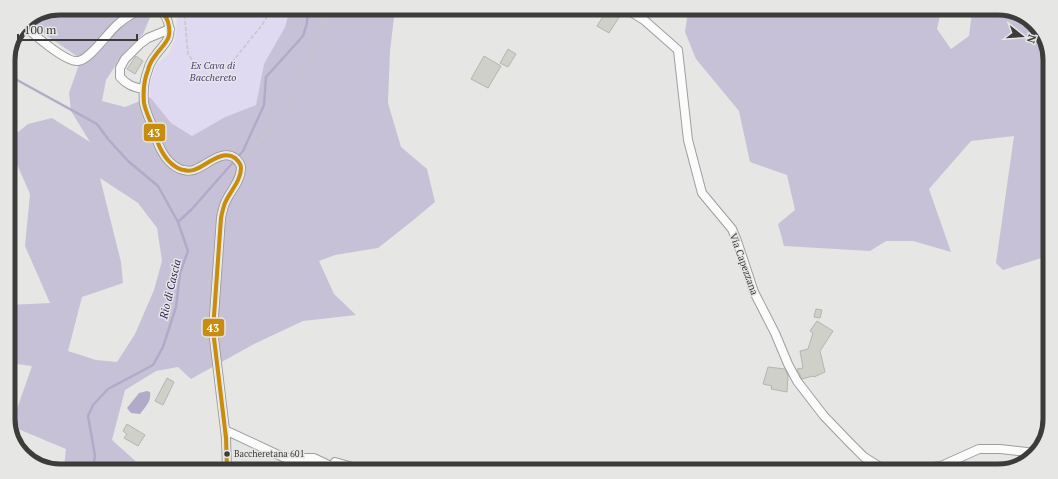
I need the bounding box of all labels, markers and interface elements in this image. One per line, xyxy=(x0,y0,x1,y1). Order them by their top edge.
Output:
scale bar xyxy=(18,16,137,42)
north arrow xyxy=(1002,16,1042,56)
text: 100 m xyxy=(24,22,57,37)
text: N xyxy=(1023,33,1039,46)
park label: Ex Cava di Bacchereto xyxy=(189,59,236,84)
line badge: 43 xyxy=(143,123,166,142)
text: 43 xyxy=(148,126,160,140)
street label: Via Capezzana xyxy=(727,231,761,297)
water label: Rio di Cascia xyxy=(156,258,184,321)
line badge: 43 xyxy=(202,318,225,337)
text: 43 xyxy=(207,321,219,335)
place label: Baccheretana 601 xyxy=(234,448,304,460)
marker: Baccheretana 601 xyxy=(222,449,232,459)

